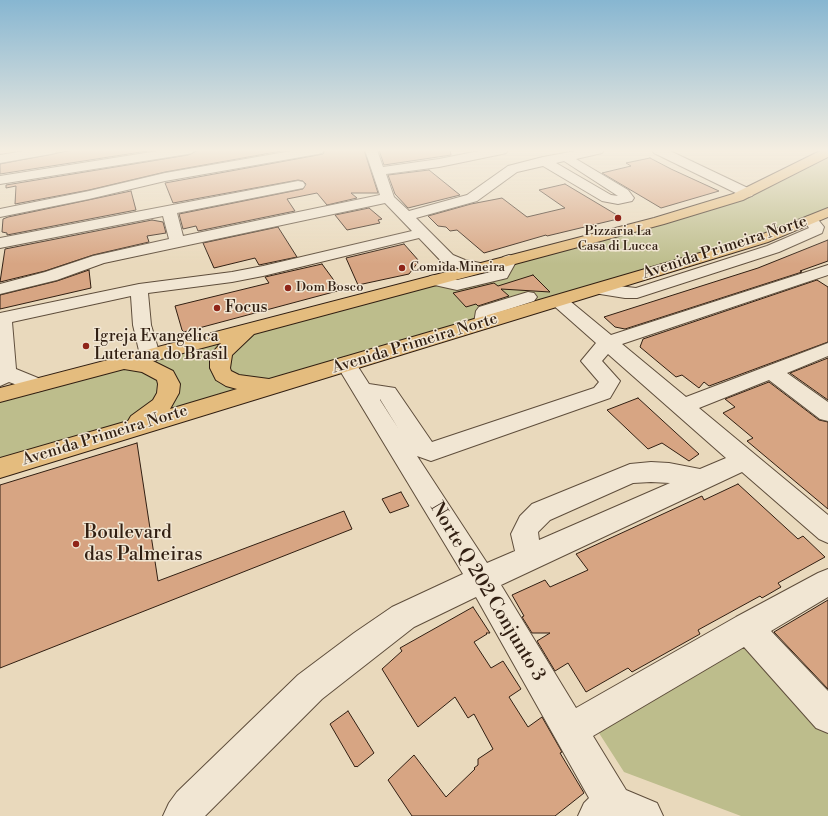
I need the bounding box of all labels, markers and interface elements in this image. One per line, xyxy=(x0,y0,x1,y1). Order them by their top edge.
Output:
street label: Avenida Primeira Norte xyxy=(640,212,810,284)
marker: Pizzaria La Casa di Lucca xyxy=(613,213,623,223)
place label: Pizzaria La Casa di Lucca xyxy=(578,224,658,255)
place label: Comida Mineira xyxy=(410,260,505,276)
marker: Comida Mineira xyxy=(397,263,407,273)
place label: Dom Bosco xyxy=(296,280,363,296)
marker: Dom Bosco xyxy=(283,283,293,293)
place label: Focus xyxy=(225,298,268,318)
marker: Focus xyxy=(212,303,222,313)
street label: Avenida Primeira Norte xyxy=(330,310,500,378)
place label: Igreja Evangélica Luterana do Brasil xyxy=(94,327,228,365)
marker: Igreja Evangélica Luterana do Brasil xyxy=(81,341,91,351)
street label: Avenida Primeira Norte xyxy=(20,402,190,470)
street label: Norte Q 202 Conjunto 3 xyxy=(424,498,550,686)
place label: Boulevard das Palmeiras xyxy=(84,522,202,566)
marker: Boulevard das Palmeiras xyxy=(71,539,81,549)

